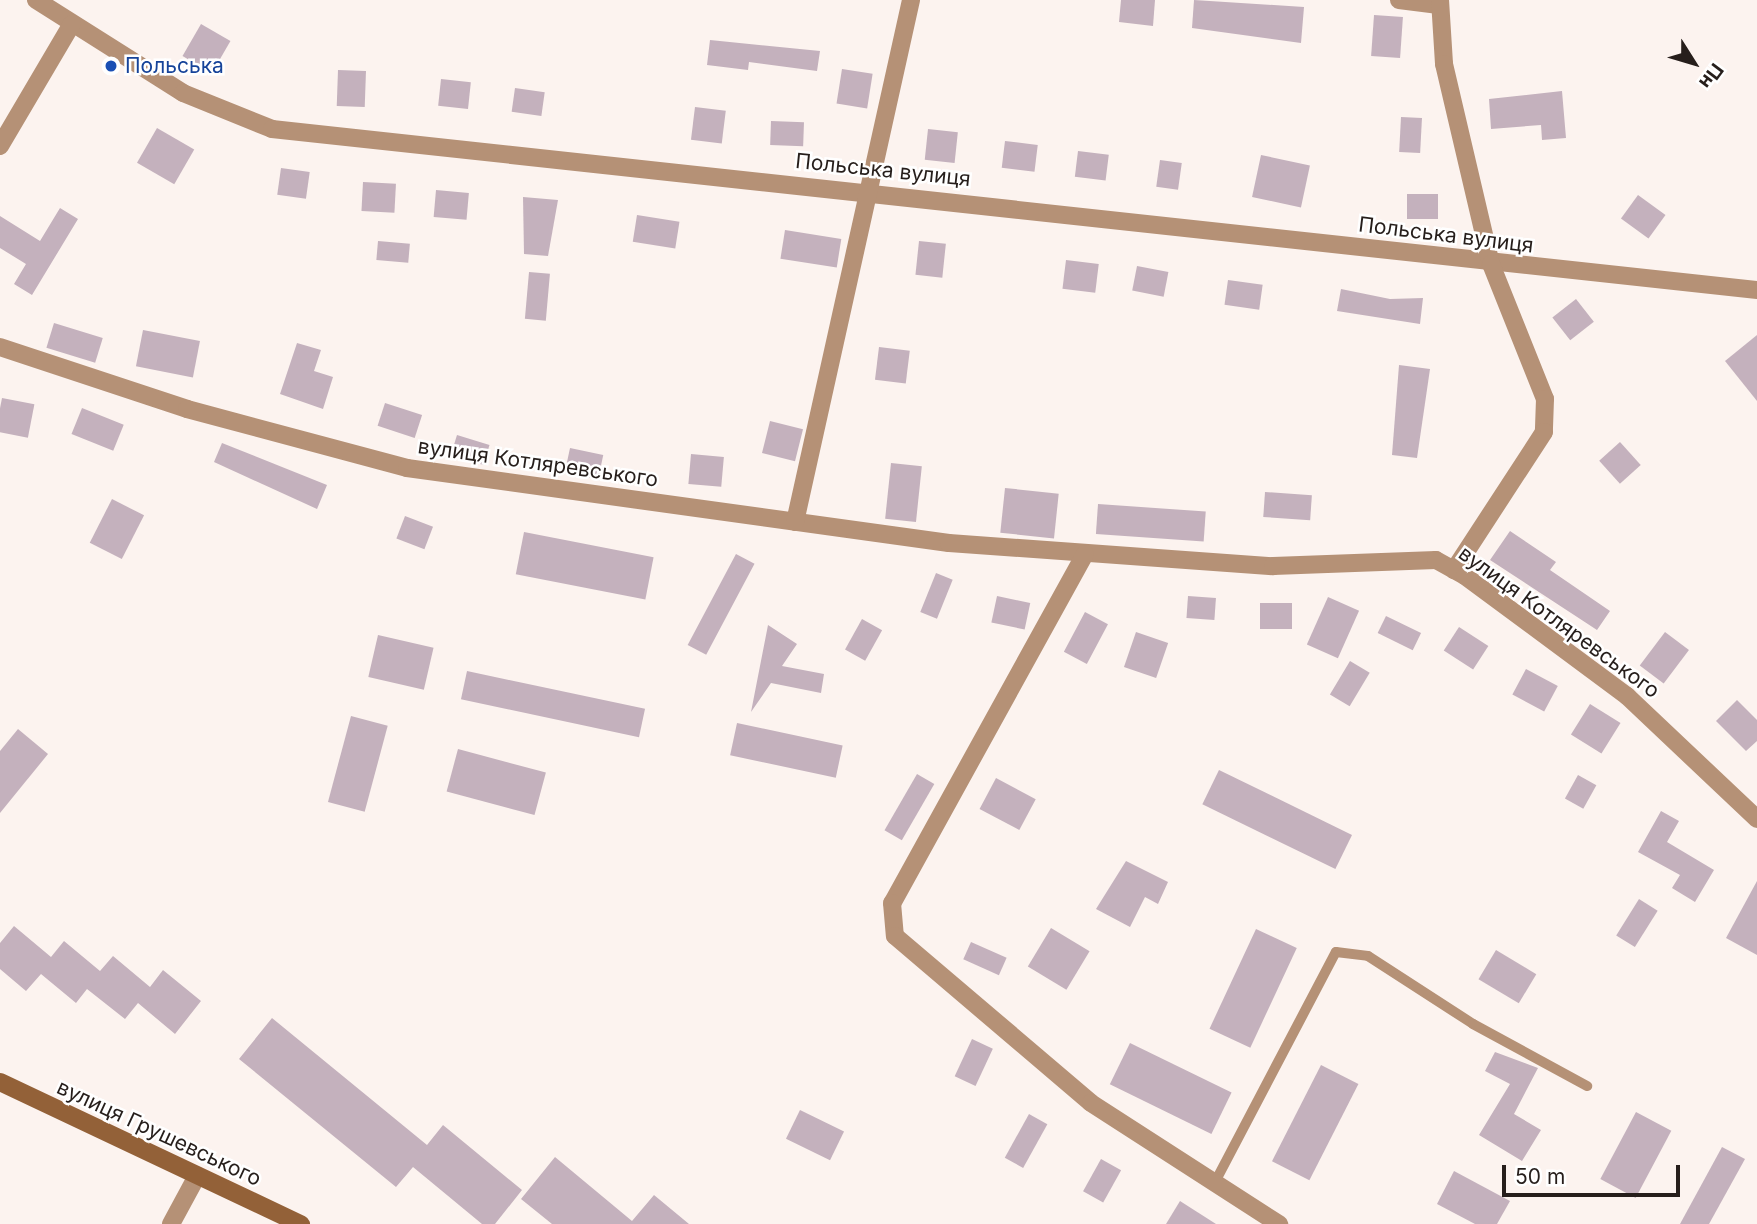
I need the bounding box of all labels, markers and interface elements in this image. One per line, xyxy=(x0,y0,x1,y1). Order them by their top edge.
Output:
north arrow xyxy=(1659,28,1729,98)
place label: Польська xyxy=(125,53,224,79)
marker: Польська xyxy=(103,58,119,74)
text: Пн xyxy=(1694,59,1728,93)
street label: Польська вулиця xyxy=(794,148,972,192)
street label: Польська вулиця xyxy=(1357,212,1535,258)
street label: вулиця Котляревського xyxy=(416,434,660,492)
street label: вулиця Котляревського xyxy=(1454,541,1664,703)
street label: вулиця Грушевського xyxy=(53,1075,265,1191)
scale bar xyxy=(1505,1150,1684,1194)
text: 50 m xyxy=(1515,1164,1565,1189)

